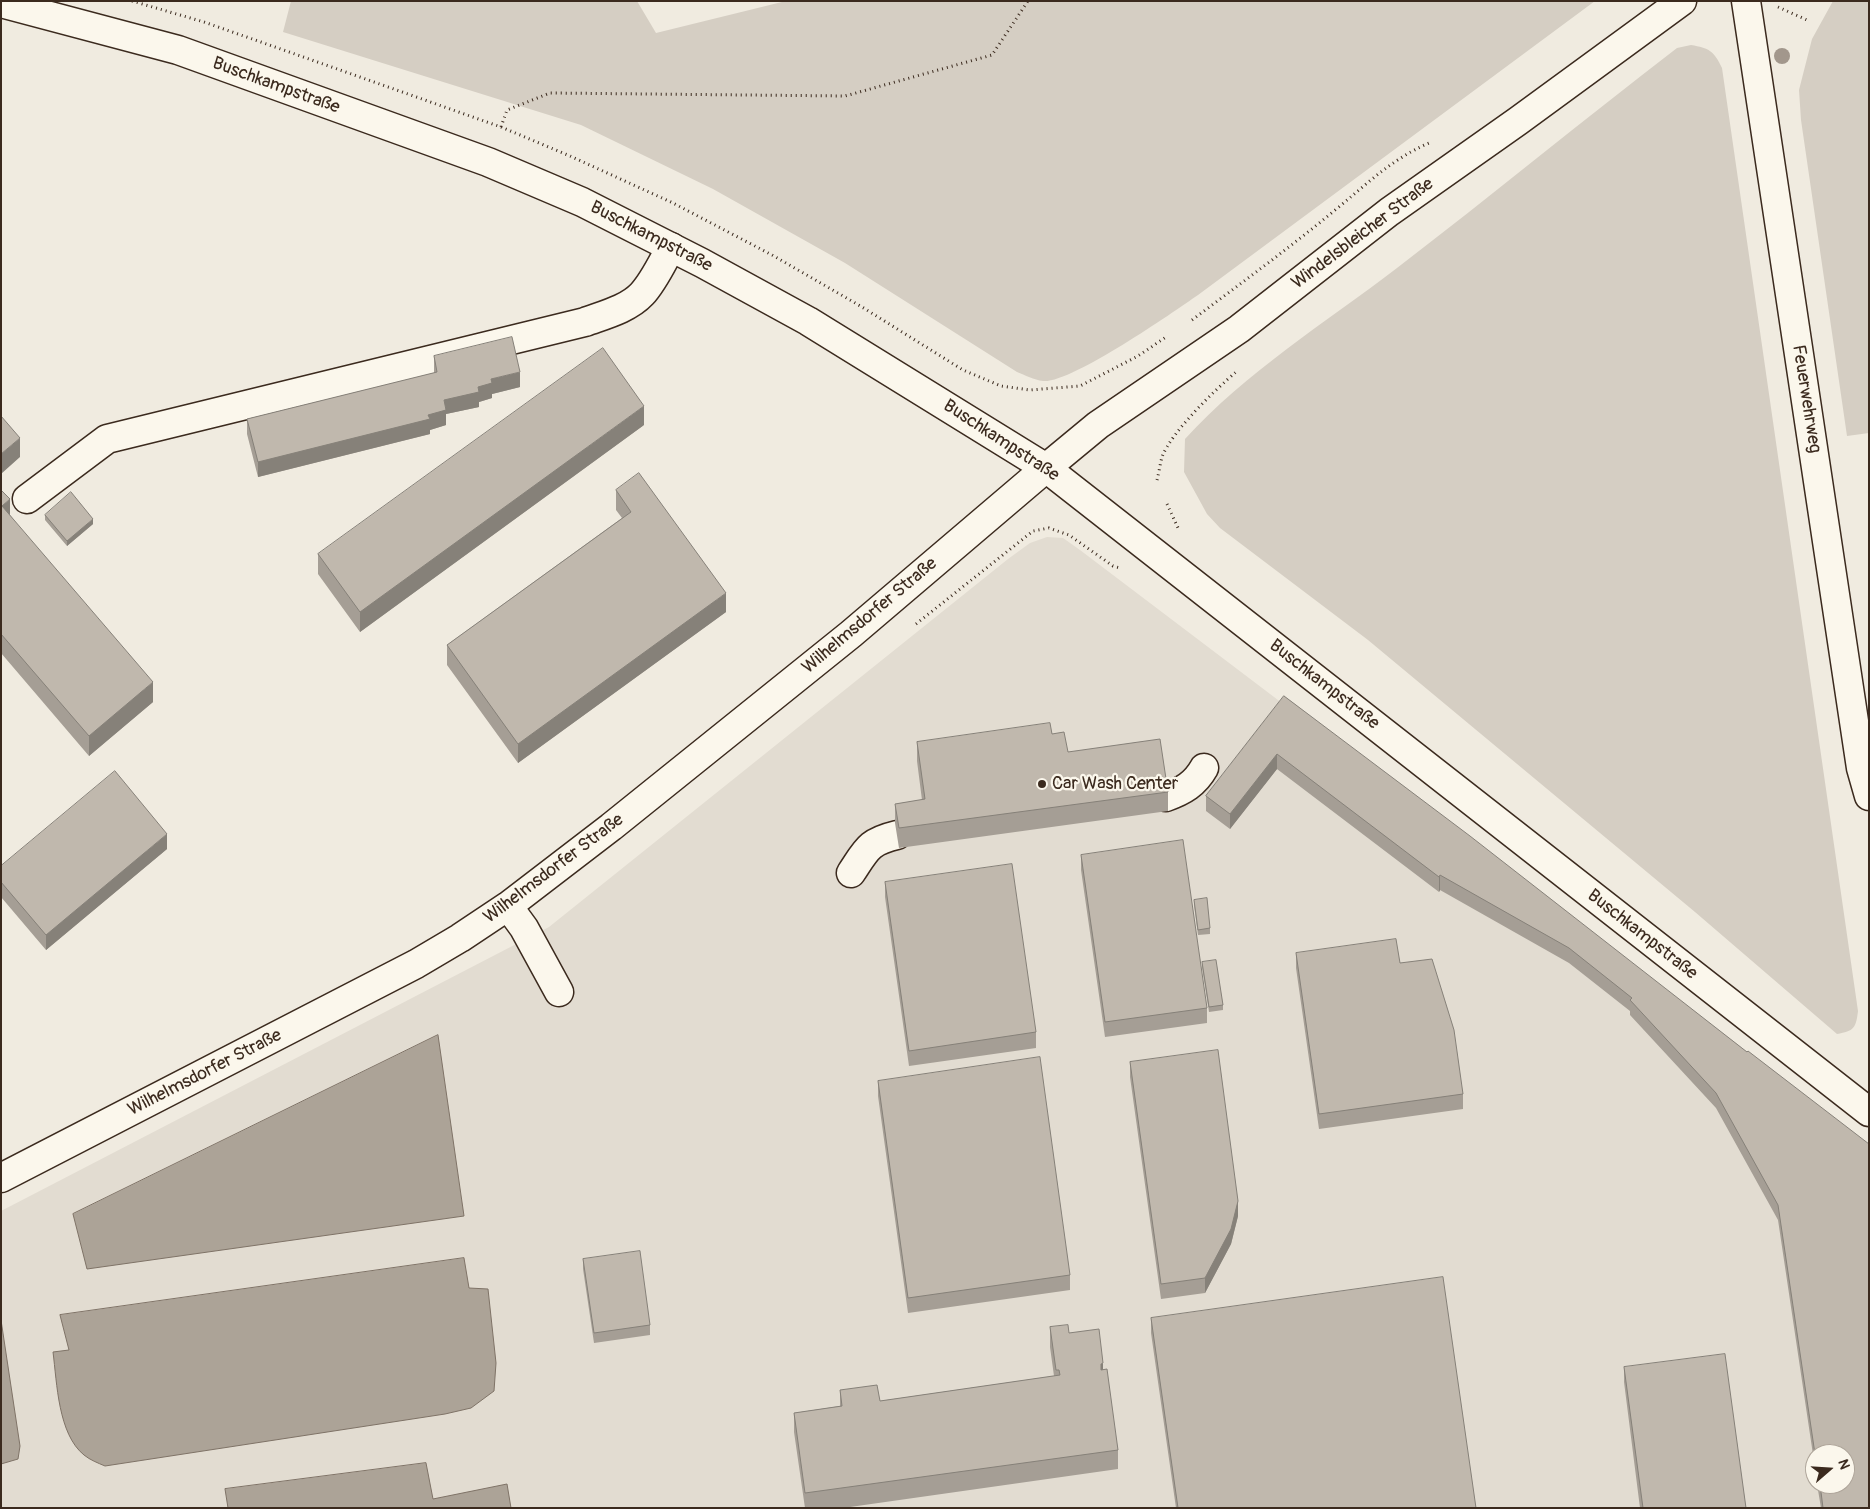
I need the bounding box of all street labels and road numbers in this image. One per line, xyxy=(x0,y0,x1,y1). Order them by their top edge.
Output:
street label: Buschkampstraße xyxy=(209,53,343,119)
street label: Windelsbleicher Straße xyxy=(1288,174,1438,294)
street label: Buschkampstraße xyxy=(586,197,716,277)
street label: Feuerwehrweg xyxy=(1787,343,1825,455)
street label: Buschkampstraße xyxy=(939,395,1063,487)
street label: Wilhelmsdorfer Straße xyxy=(798,553,942,679)
street label: Buschkampstraße xyxy=(1265,635,1383,735)
street label: Wilhelmsdorfer Straße xyxy=(480,809,628,929)
street label: Buschkampstraße xyxy=(1583,885,1701,985)
street label: Wilhelmsdorfer Straße xyxy=(125,1025,285,1121)

